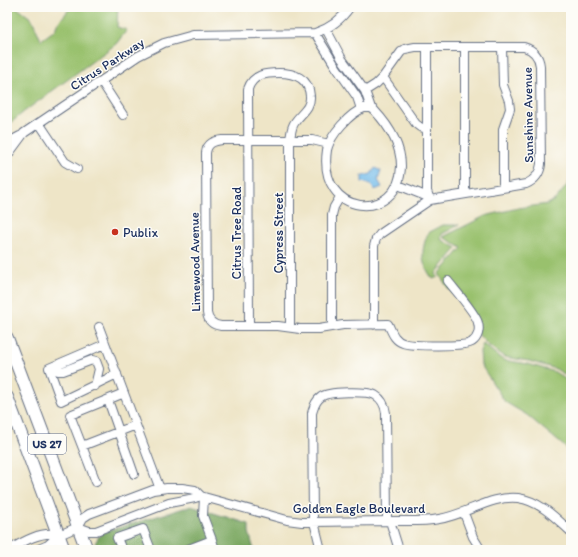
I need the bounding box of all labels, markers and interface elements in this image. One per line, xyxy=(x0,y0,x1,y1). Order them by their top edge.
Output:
street label: Citrus Parkway xyxy=(67,35,147,93)
street label: Sunshine Avenue xyxy=(520,67,536,163)
street label: Citrus Tree Road xyxy=(229,187,244,279)
street label: Cypress Street xyxy=(271,192,286,274)
street label: Limewood Avenue xyxy=(187,212,203,312)
place label: Publix xyxy=(123,225,158,240)
marker: Publix xyxy=(110,227,120,237)
road number: US 27 xyxy=(28,434,66,454)
street label: Golden Eagle Boulevard xyxy=(293,501,425,516)

